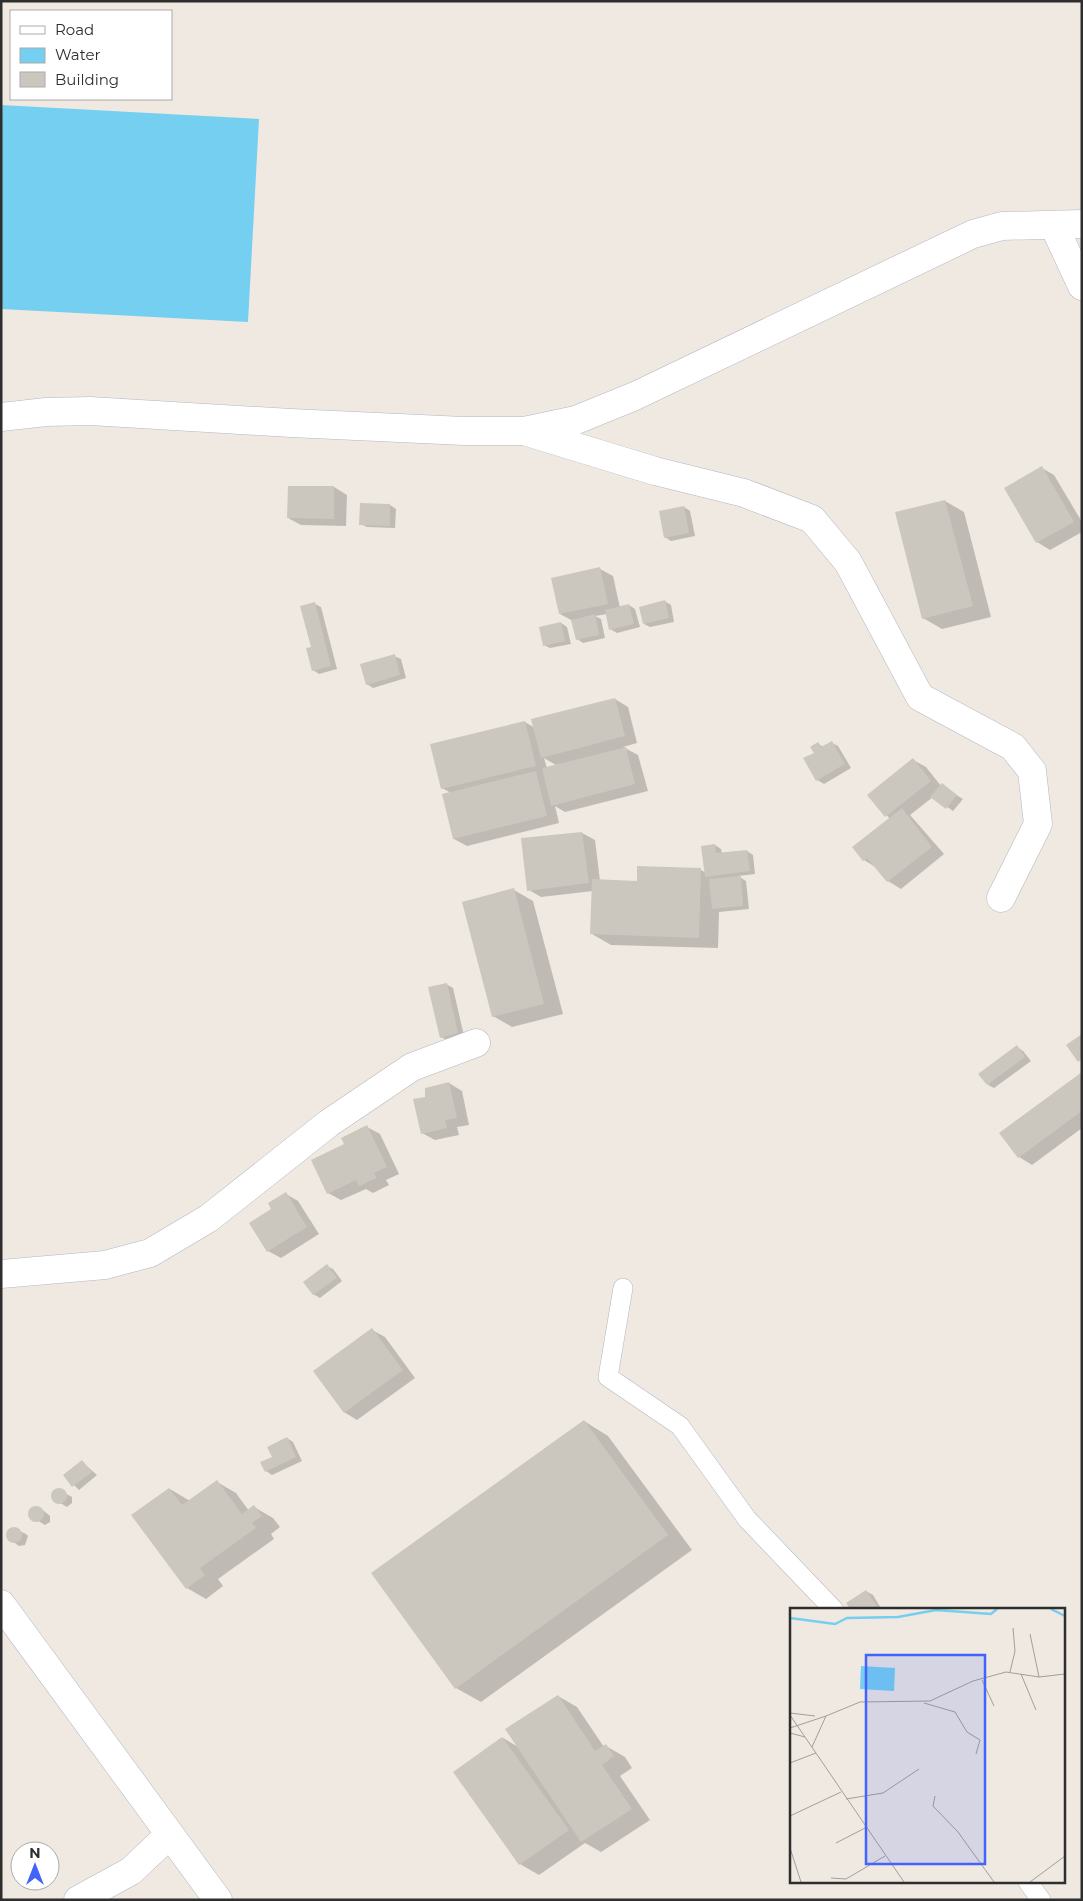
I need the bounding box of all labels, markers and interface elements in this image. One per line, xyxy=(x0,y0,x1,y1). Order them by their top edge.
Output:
legend xyxy=(10,10,172,100)
text: Road xyxy=(55,20,94,39)
text: Water xyxy=(55,45,101,64)
text: Building xyxy=(55,70,119,89)
inset map xyxy=(790,1608,1066,1884)
north arrow xyxy=(10,1841,60,1891)
text: N xyxy=(29,1844,41,1862)

